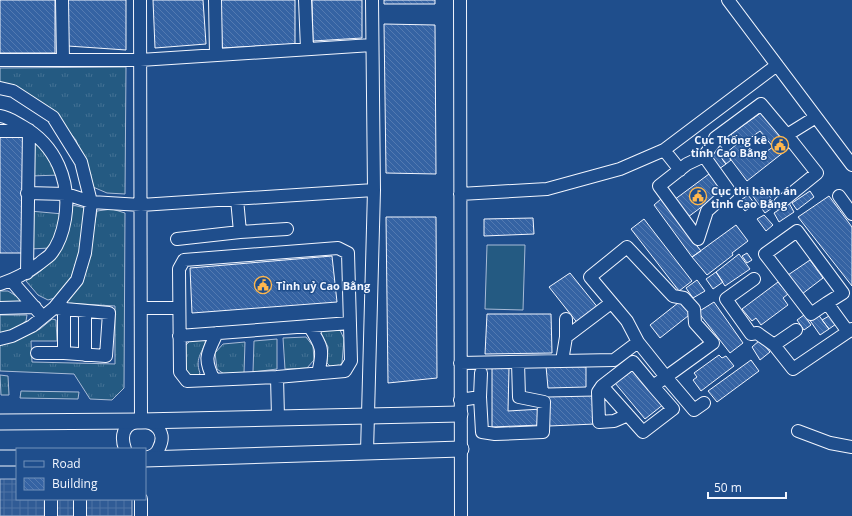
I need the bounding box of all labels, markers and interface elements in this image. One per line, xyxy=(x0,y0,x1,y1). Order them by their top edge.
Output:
place label: Cục Thống kê tỉnh Cao Bằng xyxy=(691,132,768,160)
public building icon: Cục Thống kê tỉnh Cao Bằng xyxy=(770,135,790,155)
place label: Cục thi hành án tỉnh Cao Bằng xyxy=(711,183,797,211)
public building icon: Cục thi hành án tỉnh Cao Bằng xyxy=(688,186,708,206)
public building icon: Tỉnh uỷ Cao Bằng xyxy=(253,275,273,295)
place label: Tỉnh uỷ Cao Bằng xyxy=(276,278,371,293)
legend xyxy=(16,448,146,500)
text: Road xyxy=(52,455,81,472)
scale bar xyxy=(708,474,786,500)
text: Building xyxy=(52,475,98,492)
text: 50 m xyxy=(714,479,742,496)

